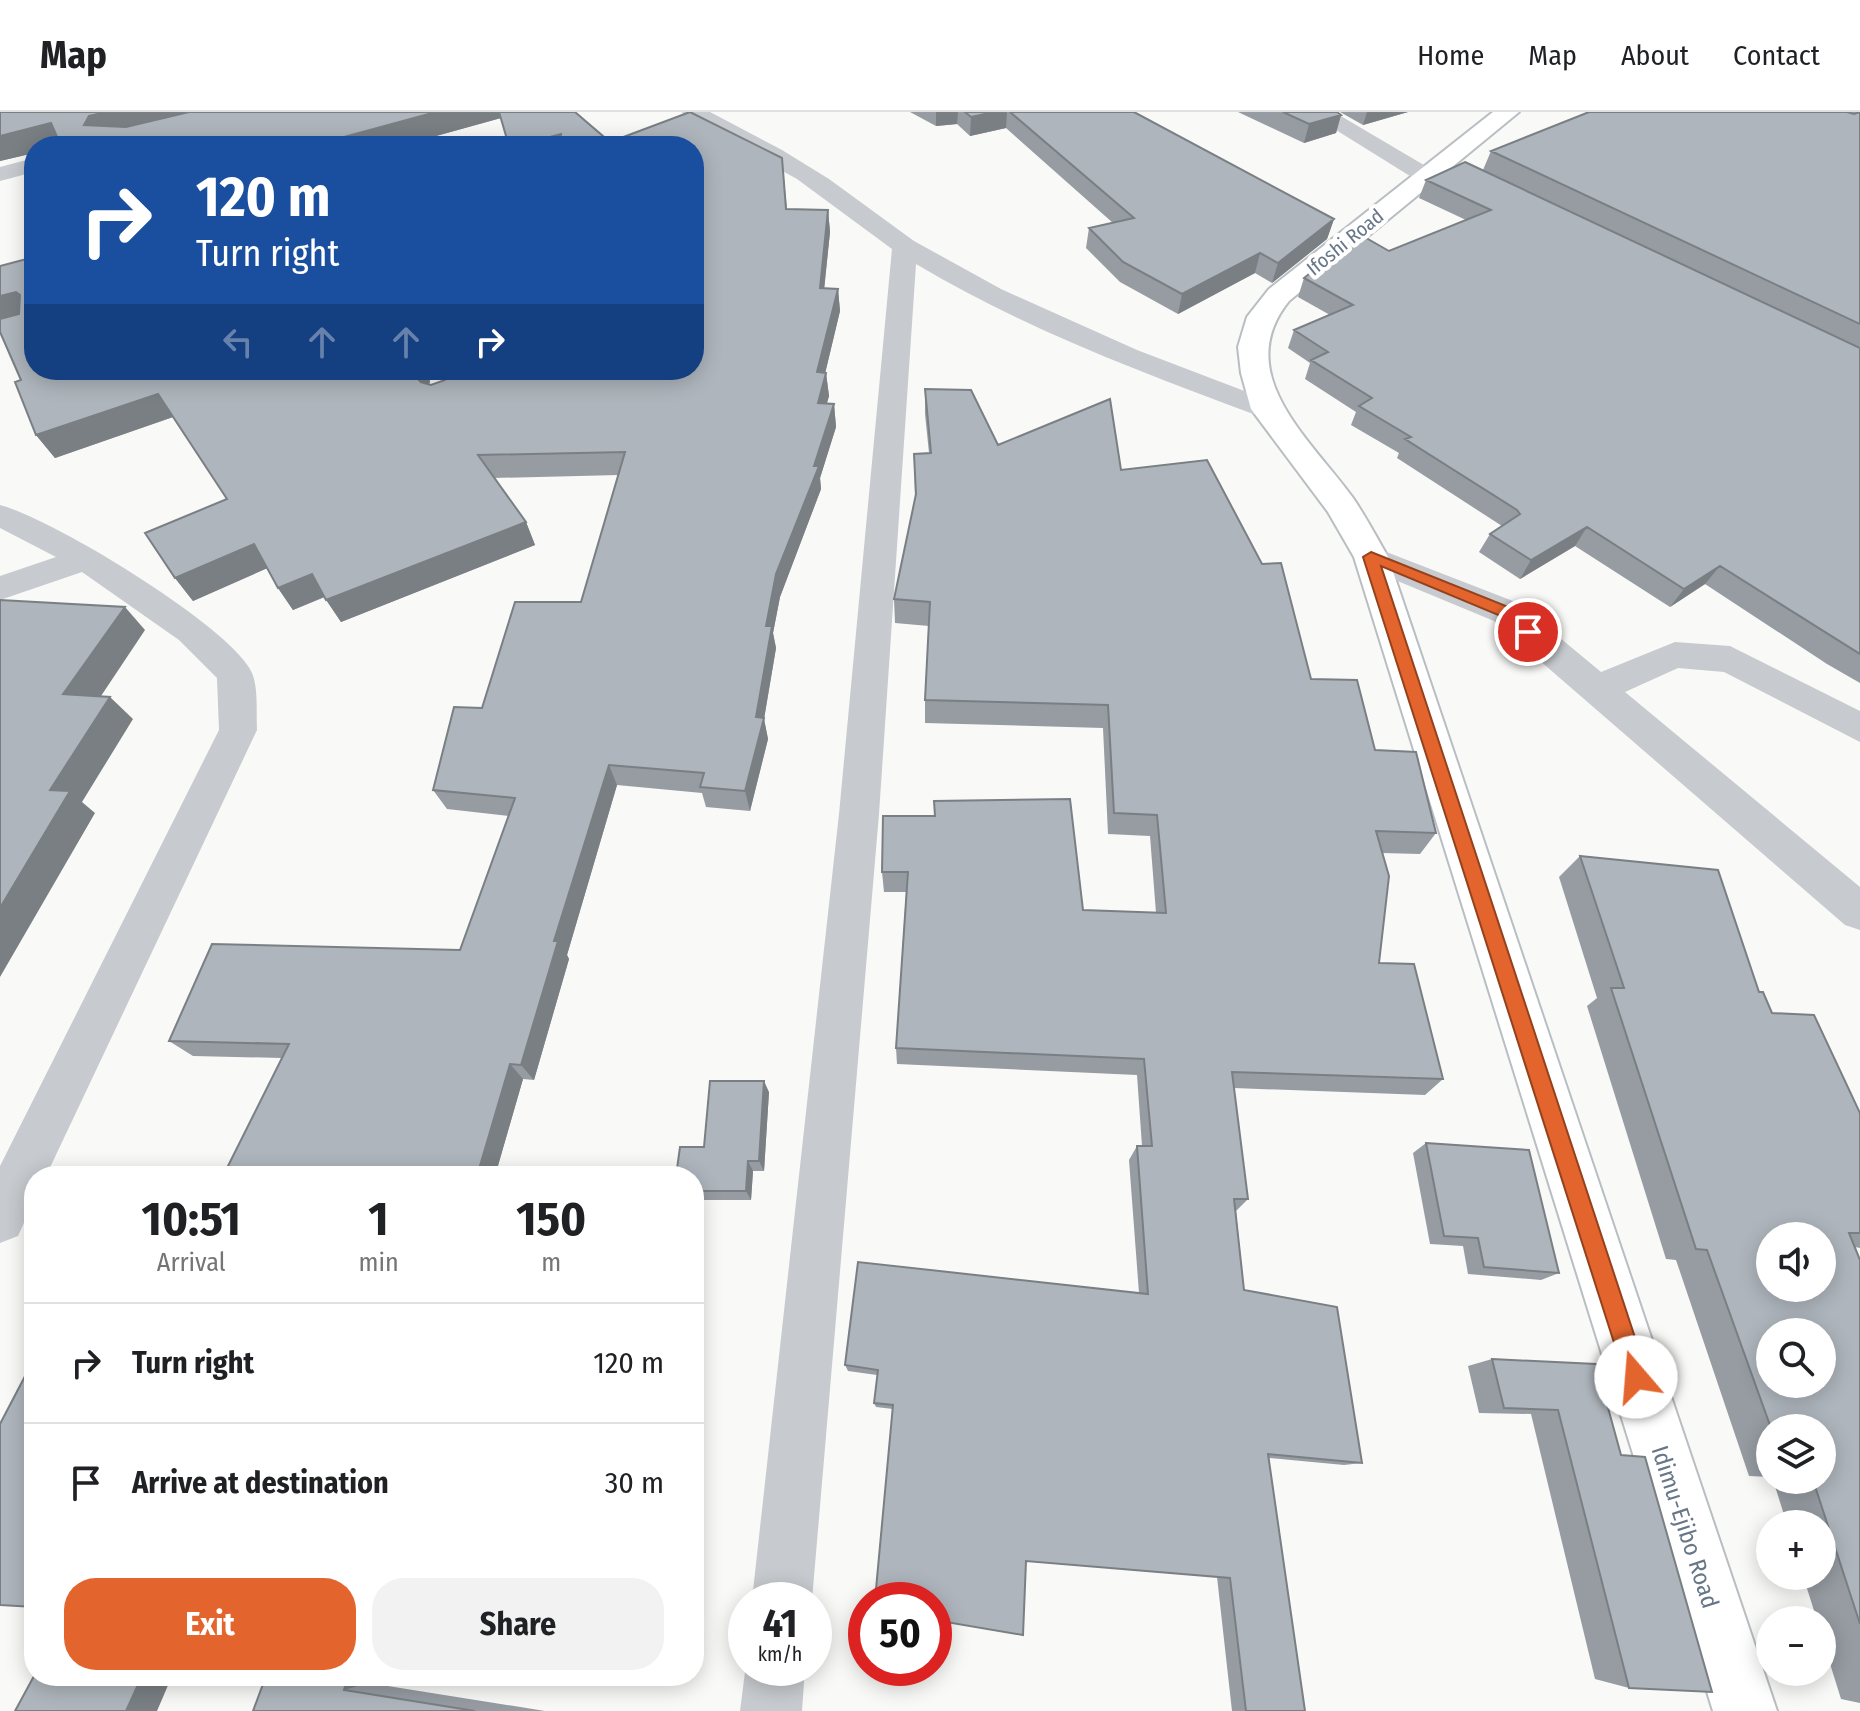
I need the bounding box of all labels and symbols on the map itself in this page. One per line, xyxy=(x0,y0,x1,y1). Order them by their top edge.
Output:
street label: Ifoshi Road xyxy=(1302,204,1388,280)
pin xyxy=(1494,598,1562,666)
position arrow xyxy=(1594,1335,1678,1419)
street label: Idimu-Ejibo Road xyxy=(1646,1442,1724,1612)
speed limit sign: 50 xyxy=(848,1582,952,1686)

